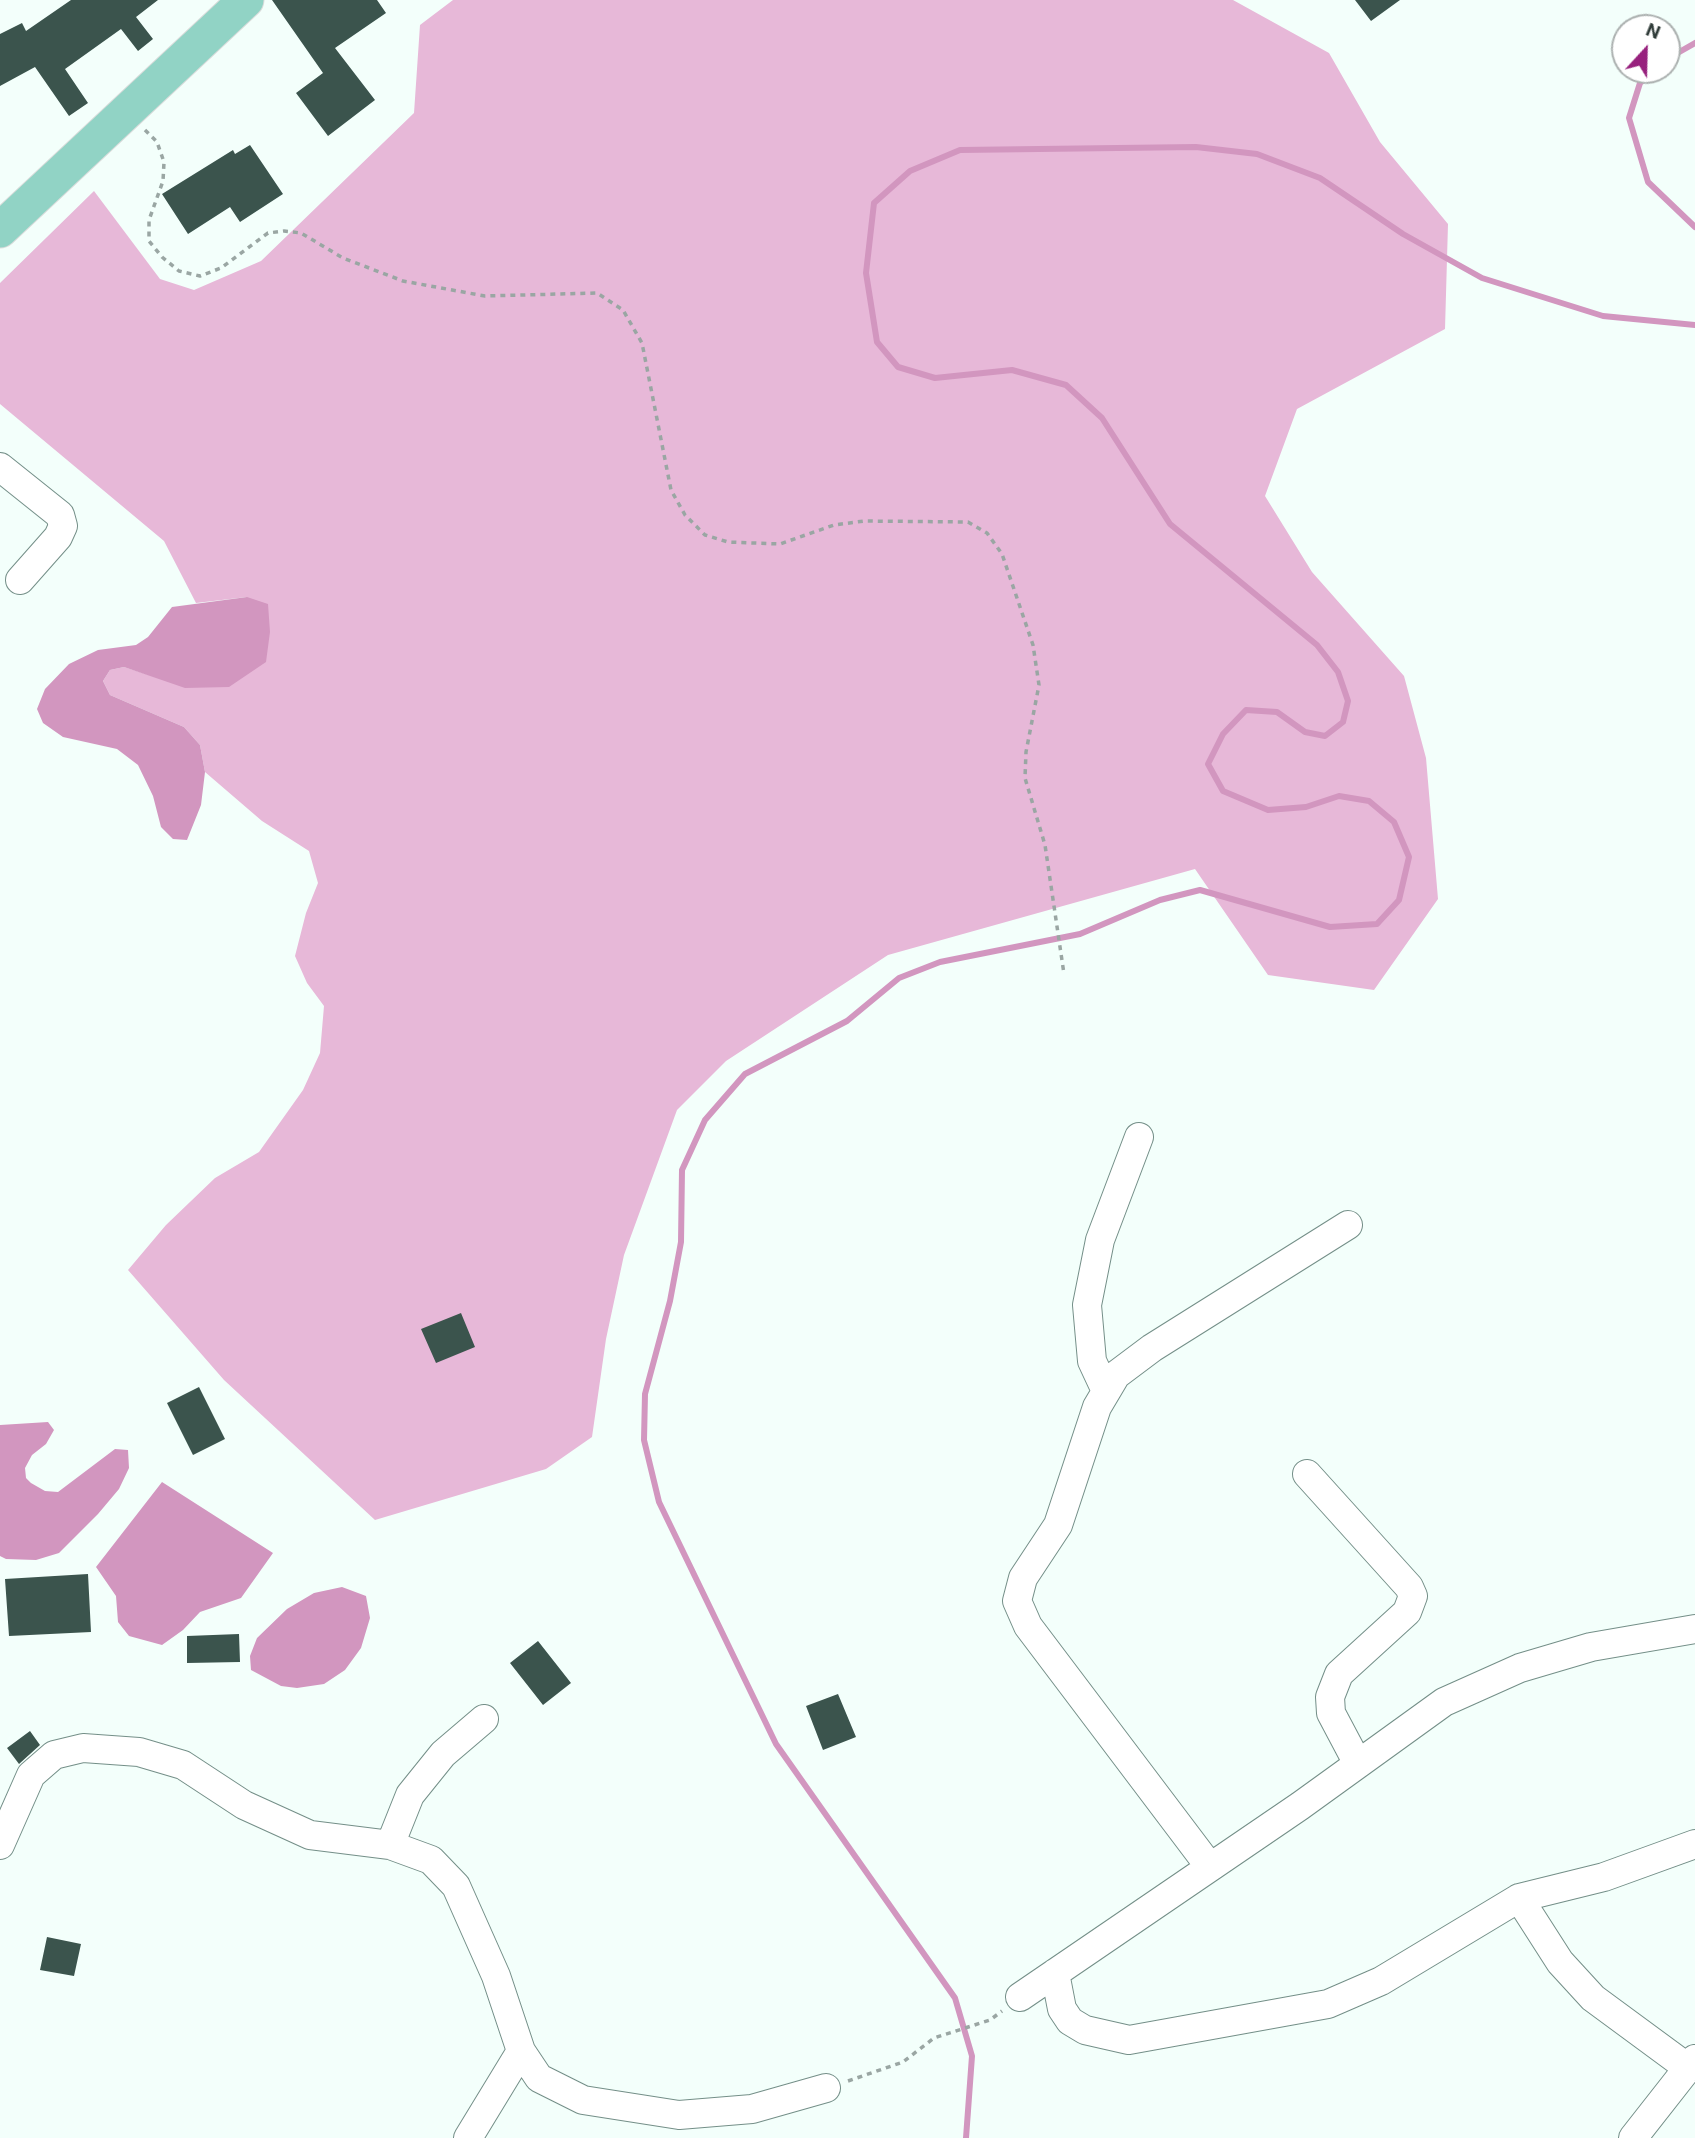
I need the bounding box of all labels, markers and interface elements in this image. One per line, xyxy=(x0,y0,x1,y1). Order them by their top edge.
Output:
north arrow xyxy=(1611,14,1681,84)
text: N xyxy=(1643,18,1664,44)

